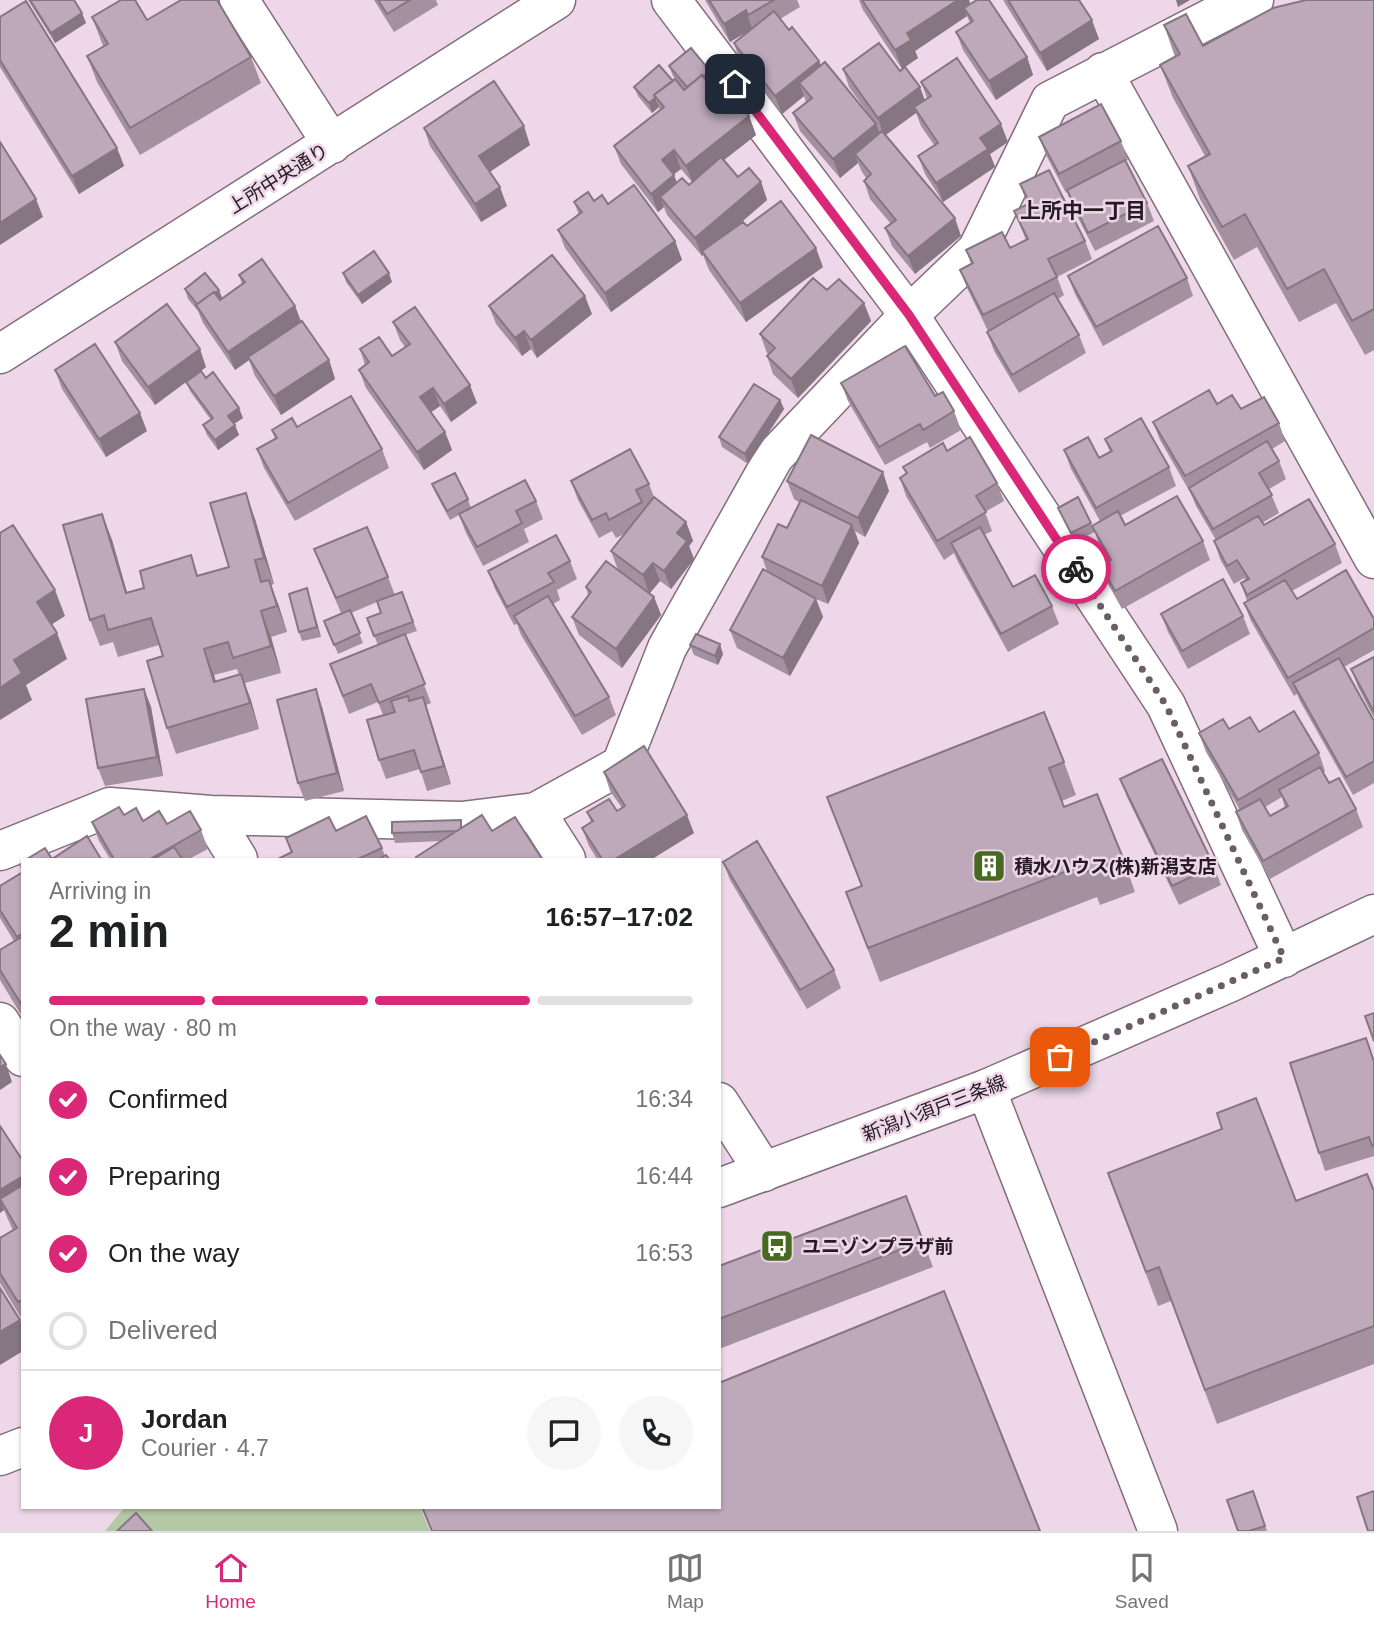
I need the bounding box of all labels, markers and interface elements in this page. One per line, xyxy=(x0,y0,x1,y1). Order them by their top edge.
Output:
pin xyxy=(705,54,765,114)
icon: home xyxy=(716,65,754,103)
street label: 上所中央通り xyxy=(224,139,332,218)
district label: 上所中一丁目 xyxy=(1020,199,1146,222)
courier xyxy=(1041,534,1111,604)
icon: bike xyxy=(1057,550,1095,588)
building icon: 積水ハウス(株)新潟支店 xyxy=(970,847,1008,885)
place label: 積水ハウス(株)新潟支店 xyxy=(1014,856,1217,877)
text: Arriving in xyxy=(49,878,151,904)
text: 16:57–17:02 xyxy=(546,902,693,932)
text: 2 min xyxy=(49,905,169,957)
text: On the way · 80 m xyxy=(49,1015,237,1041)
pin xyxy=(1030,1027,1090,1087)
icon: bag xyxy=(1041,1038,1079,1076)
street label: 新潟小須戸三条線 xyxy=(859,1071,1009,1146)
icon: check xyxy=(49,1081,87,1119)
text: Confirmed xyxy=(108,1084,228,1114)
text: 16:34 xyxy=(635,1086,693,1112)
icon: check xyxy=(49,1158,87,1196)
text: Preparing xyxy=(108,1161,221,1191)
text: 16:44 xyxy=(635,1163,693,1189)
bus stop icon: ユニゾンプラザ前 xyxy=(758,1227,796,1265)
icon: check xyxy=(49,1235,87,1273)
place label: ユニゾンプラザ前 xyxy=(802,1236,953,1257)
text: On the way xyxy=(108,1238,240,1268)
text: 16:53 xyxy=(635,1240,693,1266)
text: Delivered xyxy=(108,1315,218,1345)
button: chat xyxy=(527,1396,601,1470)
button: phone xyxy=(619,1396,693,1470)
text: Jordan xyxy=(141,1404,228,1434)
text: J xyxy=(79,1418,93,1448)
text: Courier · 4.7 xyxy=(141,1435,269,1461)
tab: Home xyxy=(205,1549,256,1613)
tab: Map xyxy=(666,1549,704,1613)
tab: Saved xyxy=(1115,1549,1169,1613)

